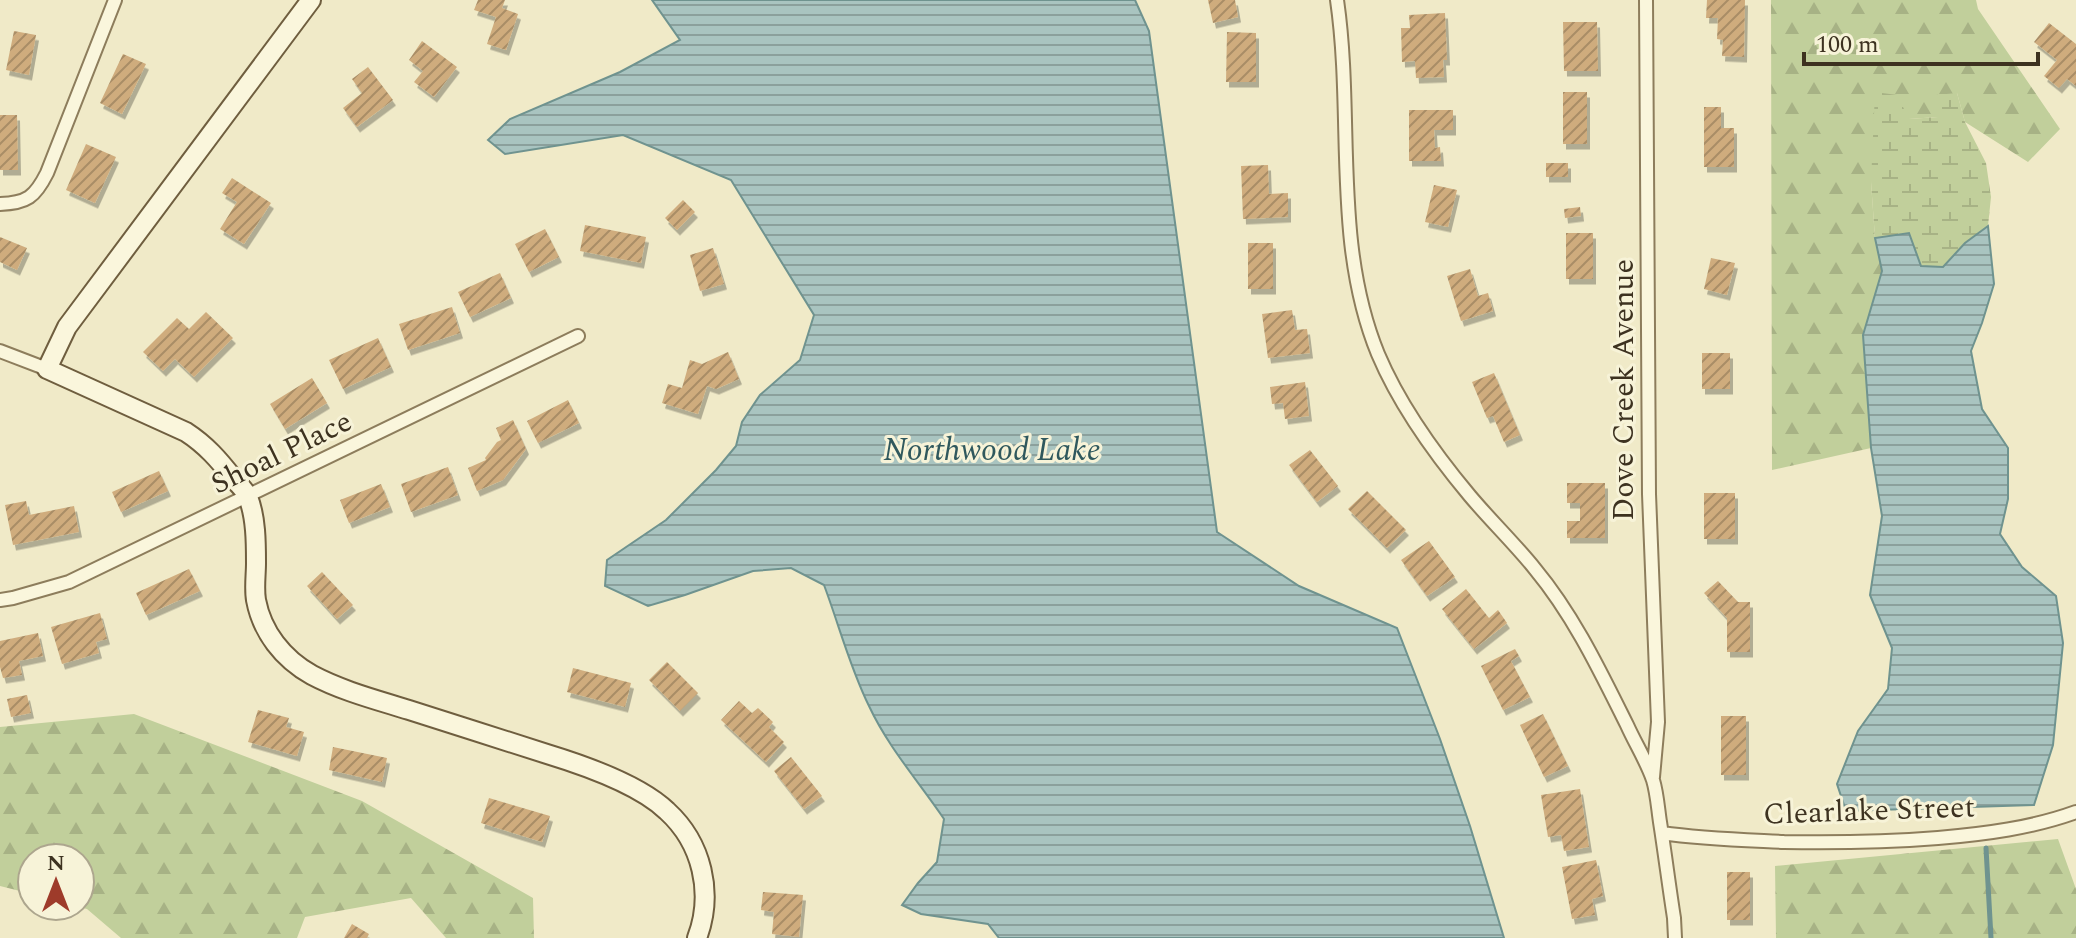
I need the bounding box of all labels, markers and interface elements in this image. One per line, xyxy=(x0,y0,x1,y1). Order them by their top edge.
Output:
scale bar xyxy=(1804,16,2038,66)
text: 100 m xyxy=(1816,27,1879,63)
street label: Dove Creek Avenue xyxy=(1601,259,1647,521)
street label: Shoal Place xyxy=(203,399,360,507)
water label: Northwood Lake xyxy=(883,426,1101,475)
street label: Clearlake Street xyxy=(1762,784,1976,838)
north arrow xyxy=(16,842,96,922)
text: N xyxy=(47,847,65,880)

